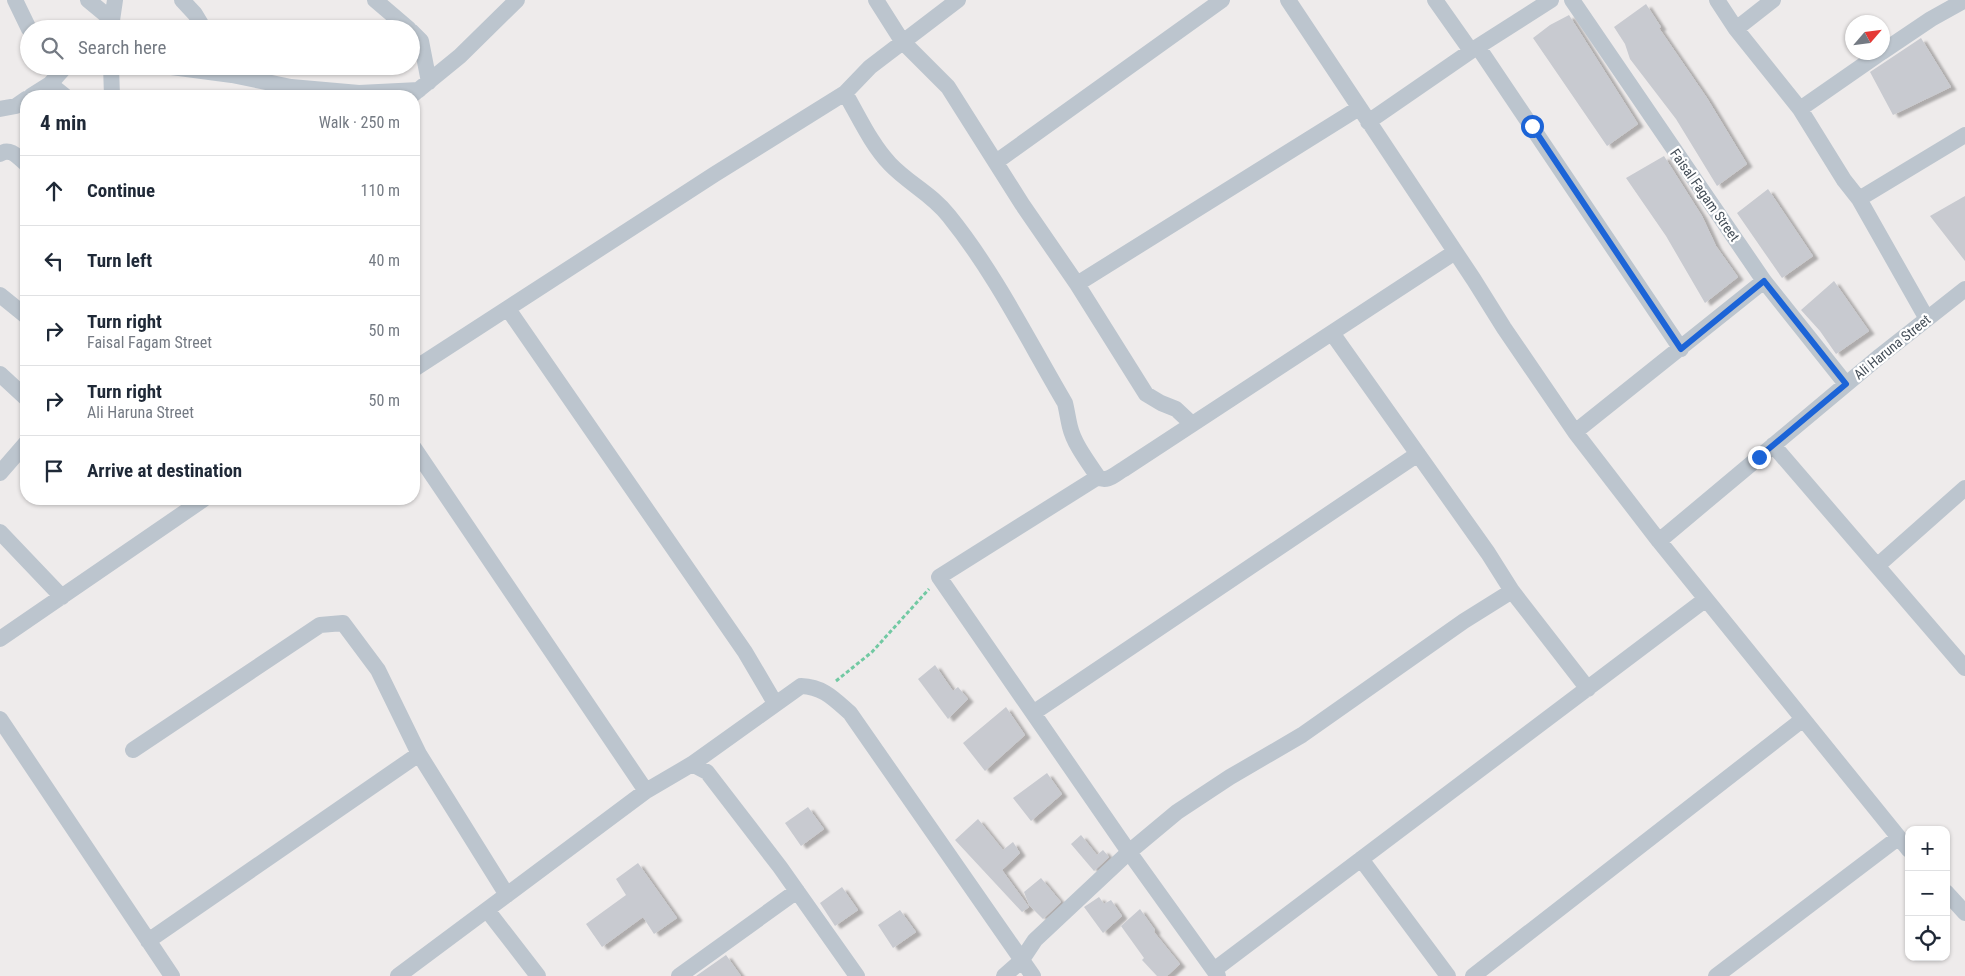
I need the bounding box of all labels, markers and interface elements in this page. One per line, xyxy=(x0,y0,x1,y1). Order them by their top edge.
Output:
north arrow xyxy=(1845,15,1890,60)
search box xyxy=(20,20,420,75)
icon: search xyxy=(38,34,66,62)
text: Search here xyxy=(78,36,166,59)
text: 4 min xyxy=(40,111,87,135)
text: Walk · 250 m xyxy=(319,113,400,132)
route start xyxy=(1521,115,1544,138)
street label: Faisal Fagam Street xyxy=(1667,146,1743,244)
icon: ahead xyxy=(40,177,68,205)
text: Continue xyxy=(87,179,155,202)
text: 110 m xyxy=(361,181,400,200)
icon: left xyxy=(40,247,68,275)
text: Turn left xyxy=(87,249,152,272)
text: 40 m xyxy=(368,251,400,270)
text: Turn right xyxy=(87,310,162,333)
street label: Ali Haruna Street xyxy=(1851,311,1933,383)
icon: right xyxy=(40,317,68,345)
text: 50 m xyxy=(368,321,400,340)
text: Faisal Fagam Street xyxy=(87,333,212,352)
text: Turn right xyxy=(87,380,162,403)
icon: right xyxy=(40,387,68,415)
text: 50 m xyxy=(368,391,400,410)
text: Ali Haruna Street xyxy=(87,403,194,422)
route end xyxy=(1748,446,1771,469)
icon: arrive xyxy=(40,457,68,485)
text: Arrive at destination xyxy=(87,459,242,482)
map controls xyxy=(1905,826,1950,961)
button: + xyxy=(1905,826,1950,871)
button: − xyxy=(1905,871,1950,916)
button: locate xyxy=(1905,916,1950,961)

